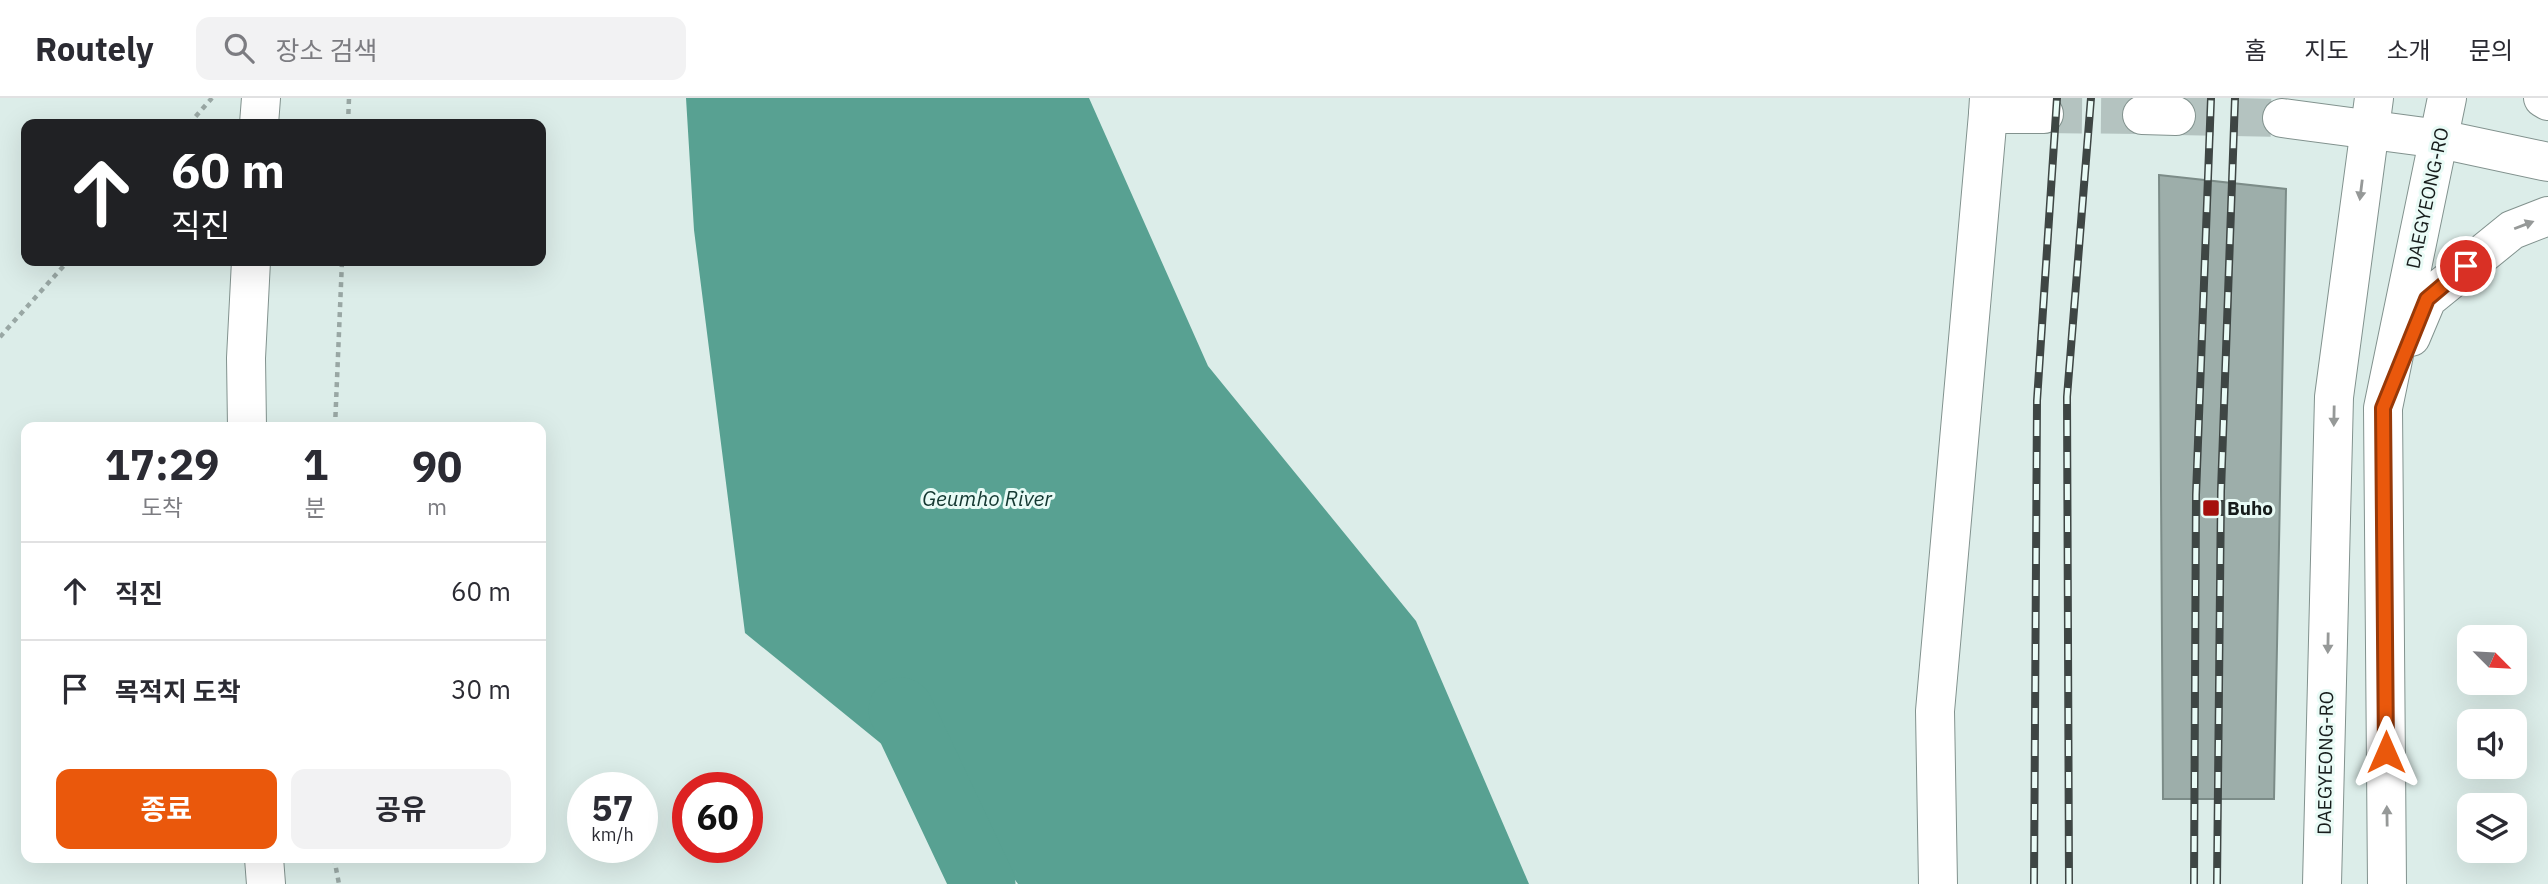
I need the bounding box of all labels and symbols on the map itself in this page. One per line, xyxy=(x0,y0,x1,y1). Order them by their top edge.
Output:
street label: DAEGYEONG-RO xyxy=(2400,125,2454,271)
one-way arrow xyxy=(2356,179,2367,201)
one-way arrow xyxy=(2514,220,2535,231)
pin xyxy=(2436,236,2496,296)
one-way arrow xyxy=(2328,405,2339,427)
water label: Geumho River xyxy=(922,484,1053,512)
place label: Buho xyxy=(2227,496,2273,520)
marker: Buho xyxy=(2201,498,2221,518)
north arrow xyxy=(2457,625,2527,695)
one-way arrow xyxy=(2323,632,2334,654)
street label: DAEGYEONG-RO xyxy=(2312,691,2338,835)
position arrow xyxy=(2349,715,2423,789)
speed limit sign: 60 xyxy=(672,772,763,863)
one-way arrow xyxy=(2381,805,2393,827)

